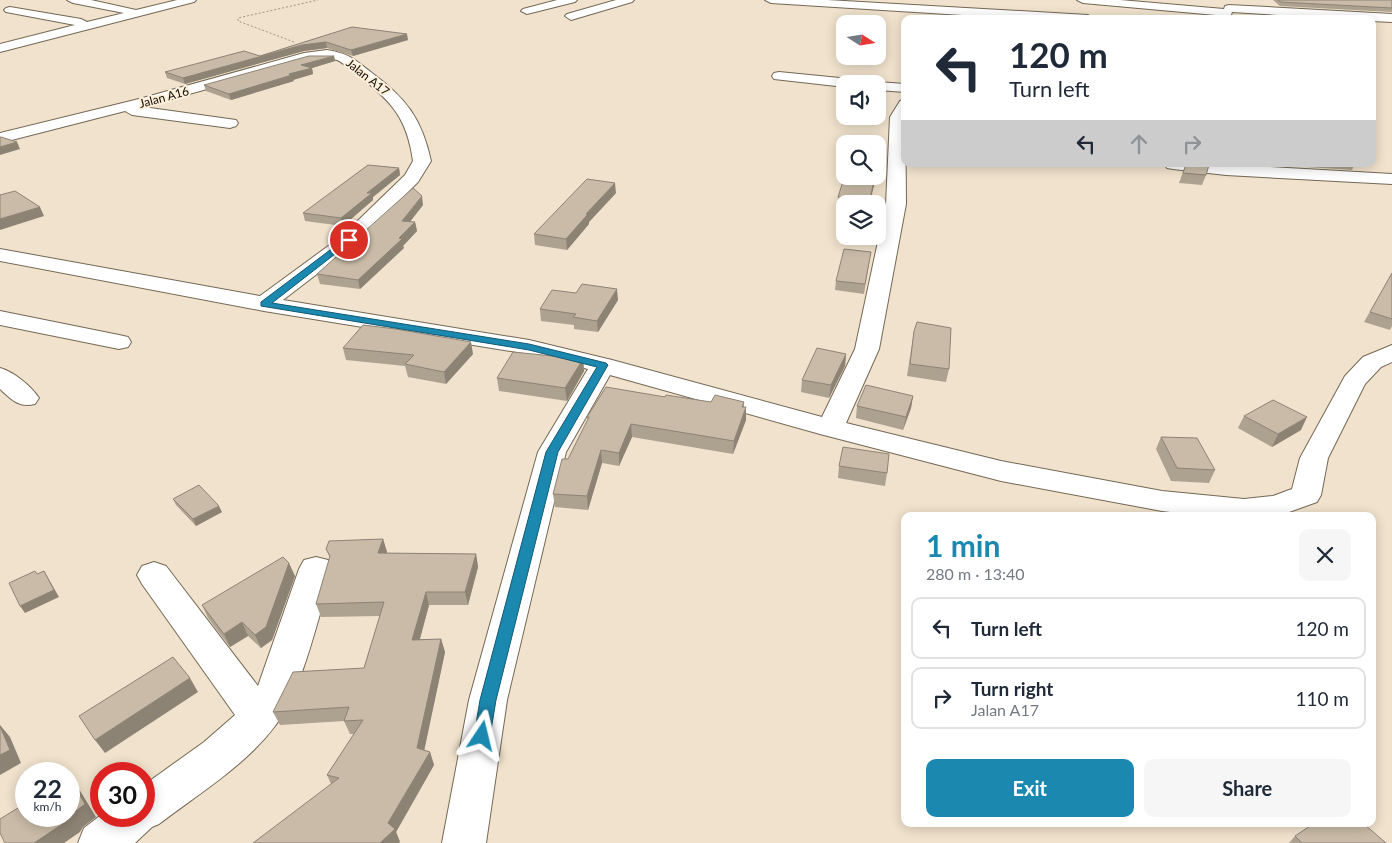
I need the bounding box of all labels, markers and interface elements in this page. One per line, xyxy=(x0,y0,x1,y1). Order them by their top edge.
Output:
north arrow xyxy=(836,15,886,65)
map controls xyxy=(836,15,886,245)
text: 120 m xyxy=(1009,33,1108,75)
icon: left xyxy=(926,35,991,100)
street label: Jalan A17 xyxy=(343,55,393,99)
button: sound xyxy=(836,75,886,125)
text: Turn left xyxy=(1009,75,1090,102)
street label: Jalan A16 xyxy=(137,83,191,111)
icon: left xyxy=(1072,130,1100,158)
icon: ahead xyxy=(1125,130,1153,158)
icon: right xyxy=(1178,130,1206,158)
button: search xyxy=(836,135,886,185)
button: layers xyxy=(836,195,886,245)
pin xyxy=(328,219,370,261)
icon: arrive xyxy=(335,226,363,254)
text: 1 min xyxy=(926,527,1000,563)
button: close xyxy=(1299,529,1351,581)
text: 280 m · 13:40 xyxy=(926,564,1025,583)
icon: left xyxy=(928,614,956,642)
text: Turn left xyxy=(971,617,1042,640)
text: 120 m xyxy=(1295,617,1349,640)
text: Turn right xyxy=(971,677,1053,700)
icon: right xyxy=(928,684,956,712)
text: 110 m xyxy=(1295,687,1349,710)
text: Jalan A17 xyxy=(971,700,1039,719)
position arrow xyxy=(455,709,507,761)
button: Exit xyxy=(926,759,1134,817)
button: Share xyxy=(1144,759,1351,817)
speed limit sign: 30 xyxy=(90,762,155,827)
text: 22 xyxy=(33,773,62,803)
text: km/h xyxy=(33,799,62,814)

